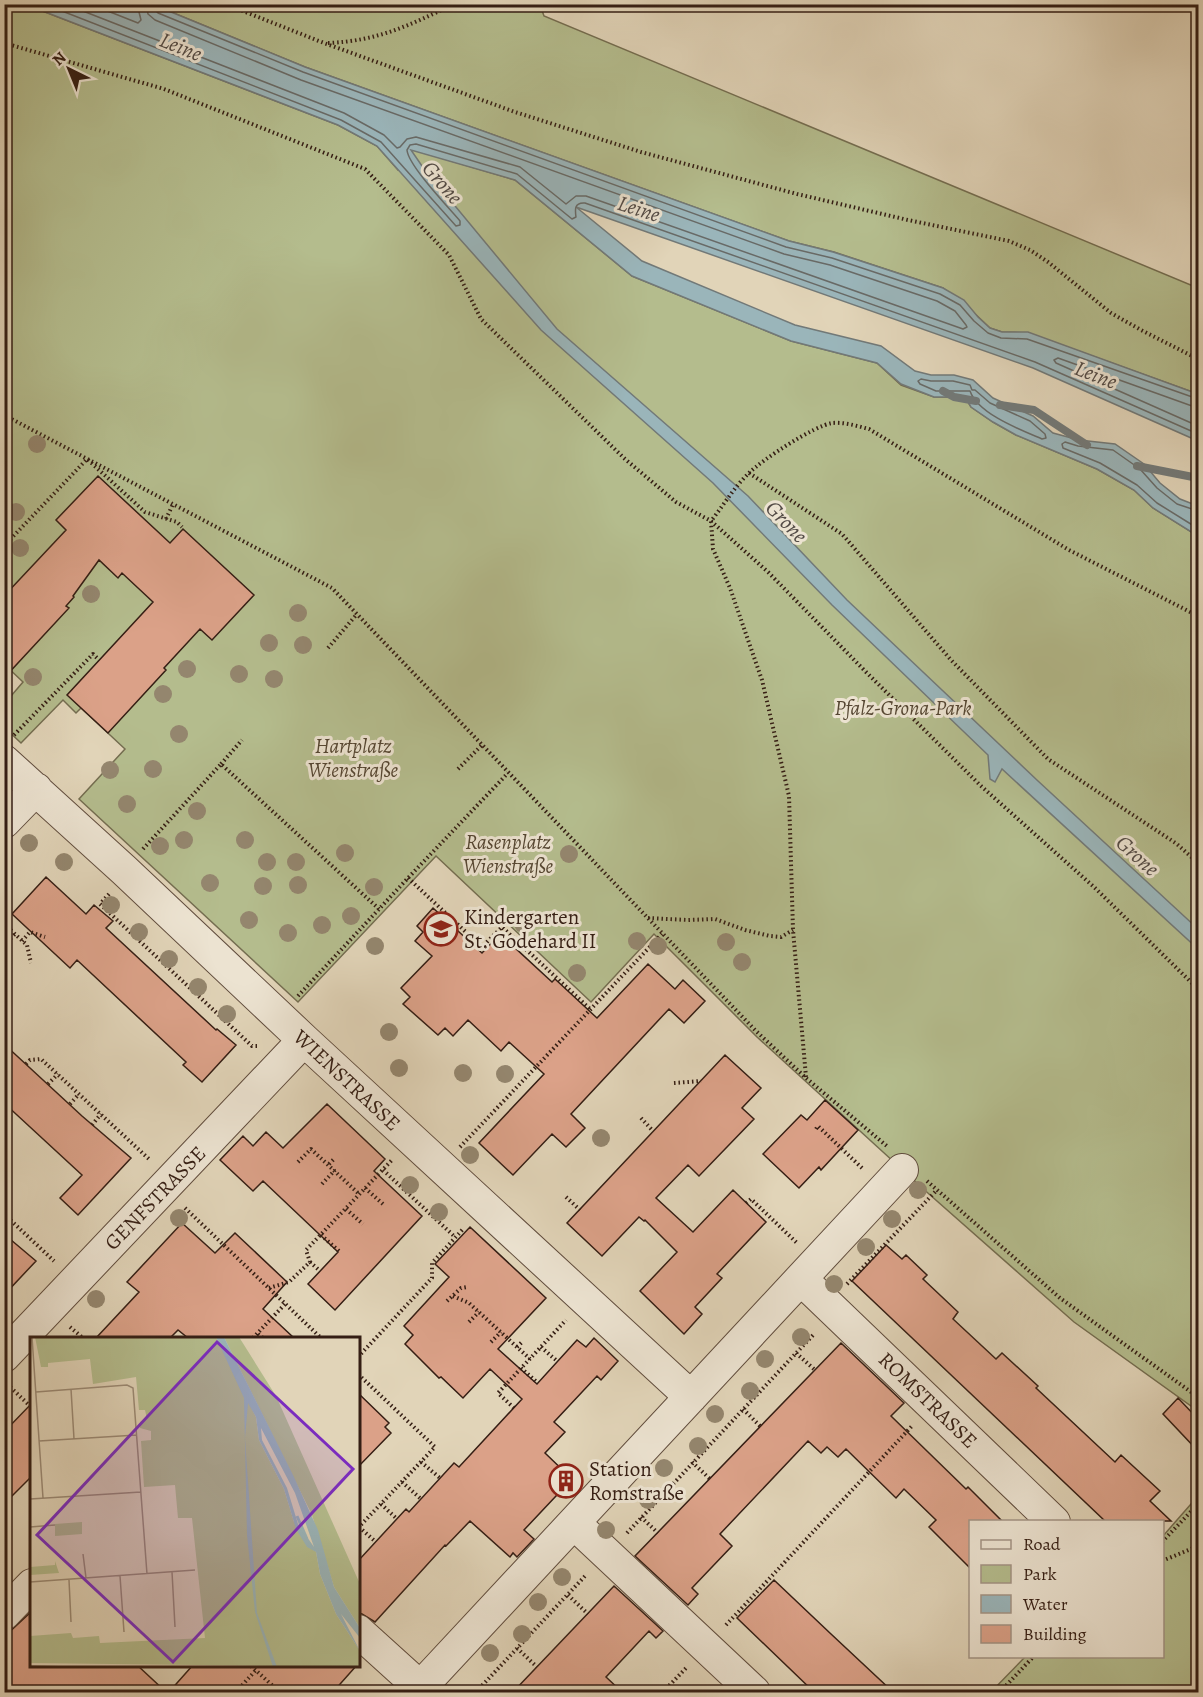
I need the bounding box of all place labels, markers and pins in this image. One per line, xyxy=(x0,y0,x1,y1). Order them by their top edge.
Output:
place label: Kindergarten St. Godehard II xyxy=(464,903,596,955)
school or university icon: Kindergarten St. Godehard II xyxy=(423,911,459,947)
place label: Station Romstraße xyxy=(589,1455,684,1507)
building icon: Station Romstraße xyxy=(548,1463,584,1499)

